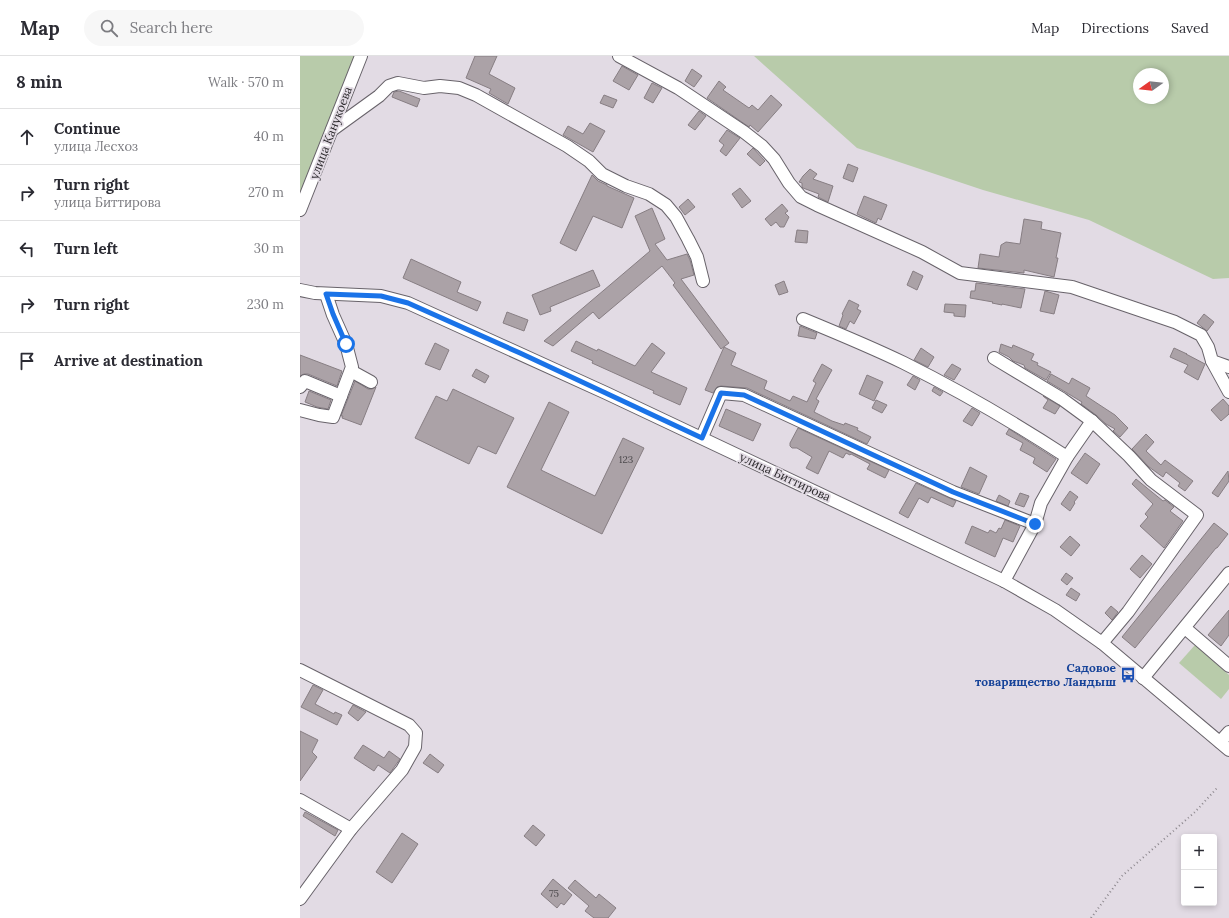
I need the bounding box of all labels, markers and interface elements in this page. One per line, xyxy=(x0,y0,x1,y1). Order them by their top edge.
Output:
search box xyxy=(84,10,364,46)
text: Map xyxy=(20,16,60,40)
icon: search xyxy=(98,17,120,39)
text: Search here xyxy=(130,18,213,37)
text: Map xyxy=(1031,19,1059,37)
text: Directions xyxy=(1081,19,1149,37)
text: Saved xyxy=(1171,19,1209,37)
north arrow xyxy=(1133,68,1169,104)
text: 8 min xyxy=(16,71,62,93)
text: Walk · 570 m xyxy=(208,74,284,91)
street label: улица Канукоева xyxy=(306,84,355,181)
text: Continue xyxy=(54,119,120,138)
icon: ahead xyxy=(16,126,38,148)
text: 40 m xyxy=(254,128,284,145)
text: улица Лесхоз xyxy=(54,138,138,155)
text: Turn right xyxy=(54,175,130,194)
icon: right xyxy=(16,182,38,204)
text: 270 m xyxy=(248,184,284,201)
text: улица Биттирова xyxy=(54,194,161,211)
icon: left xyxy=(16,238,38,260)
text: Turn left xyxy=(54,239,118,258)
text: 30 m xyxy=(254,240,284,257)
icon: right xyxy=(16,294,38,316)
text: Turn right xyxy=(54,295,130,314)
text: 230 m xyxy=(247,296,284,313)
route start xyxy=(337,335,355,353)
icon: arrive xyxy=(16,350,38,372)
text: Arrive at destination xyxy=(54,351,203,370)
street label: улица Биттирова xyxy=(737,449,833,504)
house number: 123 xyxy=(619,453,634,466)
route end xyxy=(1026,515,1044,533)
place label: Садовое товарищество Ландыш xyxy=(975,660,1117,689)
bus stop icon: Садовое товарищество Ландыш xyxy=(1119,666,1137,684)
map controls xyxy=(1181,834,1217,906)
button: + xyxy=(1181,834,1217,870)
button: − xyxy=(1181,870,1217,906)
house number: 75 xyxy=(549,887,559,900)

